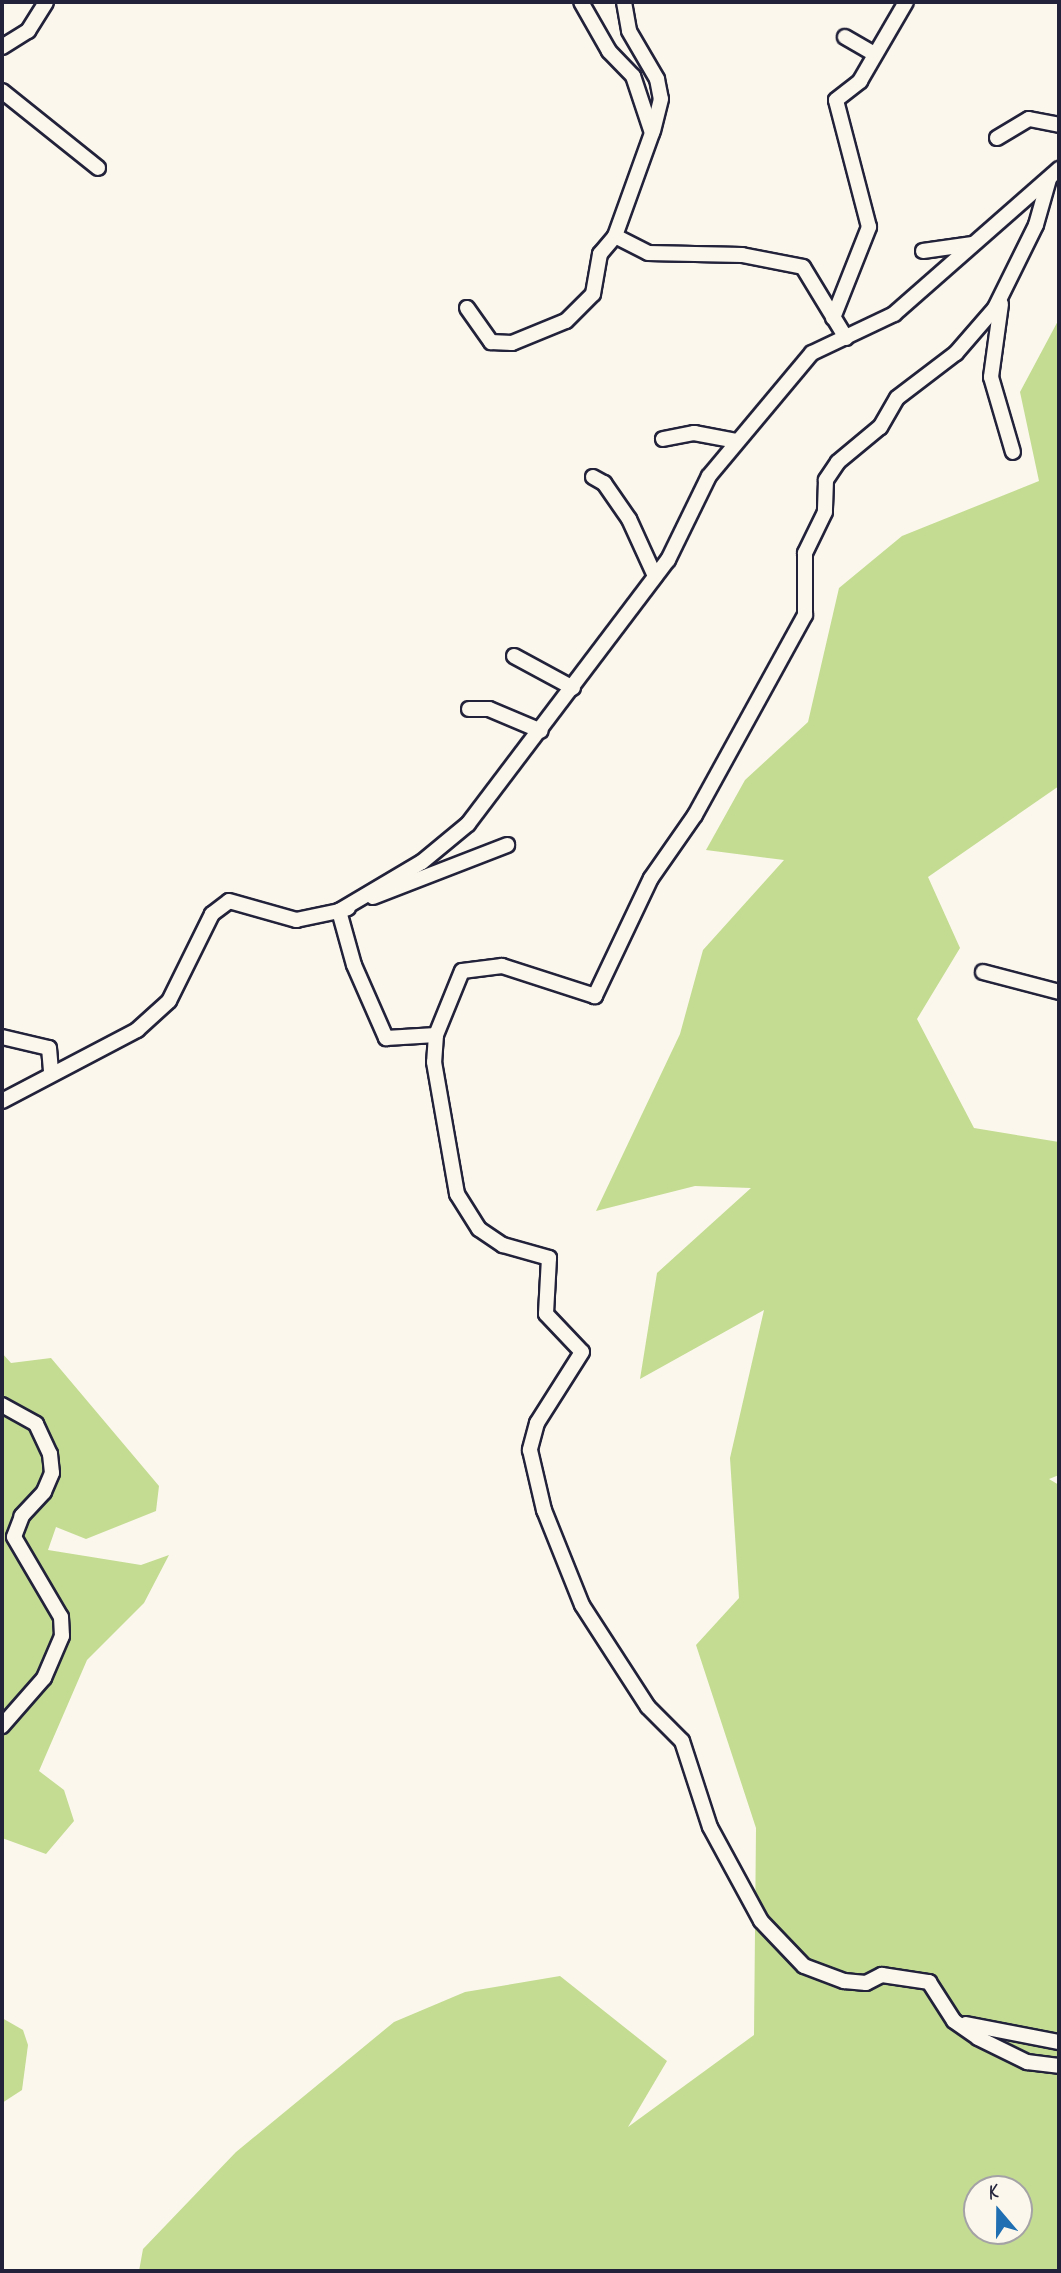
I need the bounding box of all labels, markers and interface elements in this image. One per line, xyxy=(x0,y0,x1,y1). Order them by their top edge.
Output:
north arrow xyxy=(963,2175,1033,2245)
text: K xyxy=(983,2179,1000,2205)

